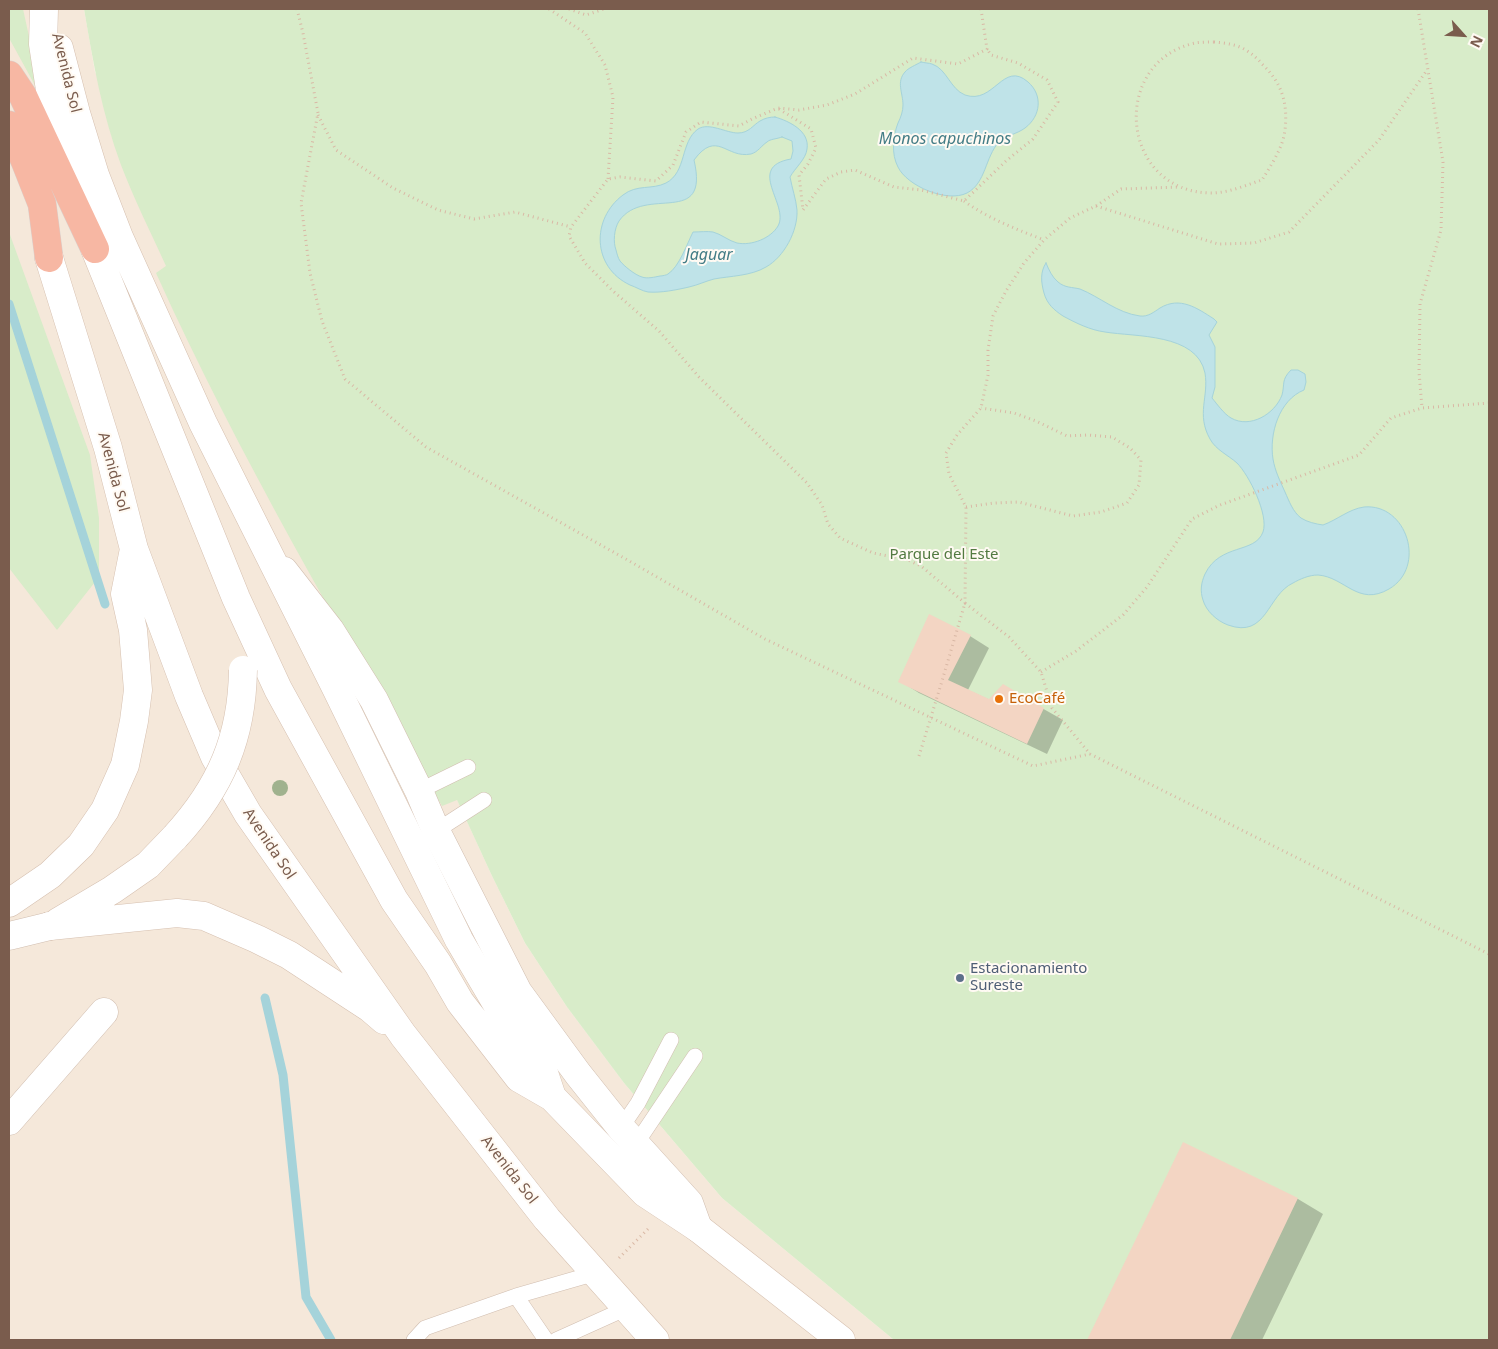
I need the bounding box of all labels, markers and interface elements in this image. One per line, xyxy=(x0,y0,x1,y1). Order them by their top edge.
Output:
north arrow xyxy=(1438,10,1488,60)
street label: Avenida Sol xyxy=(47,31,85,115)
text: N xyxy=(1466,33,1488,51)
water label: Monos capuchinos xyxy=(879,129,1011,149)
water label: Jaguar xyxy=(685,245,733,265)
street label: Avenida Sol xyxy=(94,430,132,514)
park label: Parque del Este xyxy=(889,546,999,564)
place label: EcoCafé xyxy=(1009,690,1065,708)
marker: EcoCafé xyxy=(993,693,1005,705)
street label: Avenida Sol xyxy=(239,805,299,883)
place label: Estacionamiento Sureste xyxy=(970,960,1087,995)
marker: Estacionamiento Sureste xyxy=(954,972,966,984)
street label: Avenida Sol xyxy=(477,1132,541,1208)

